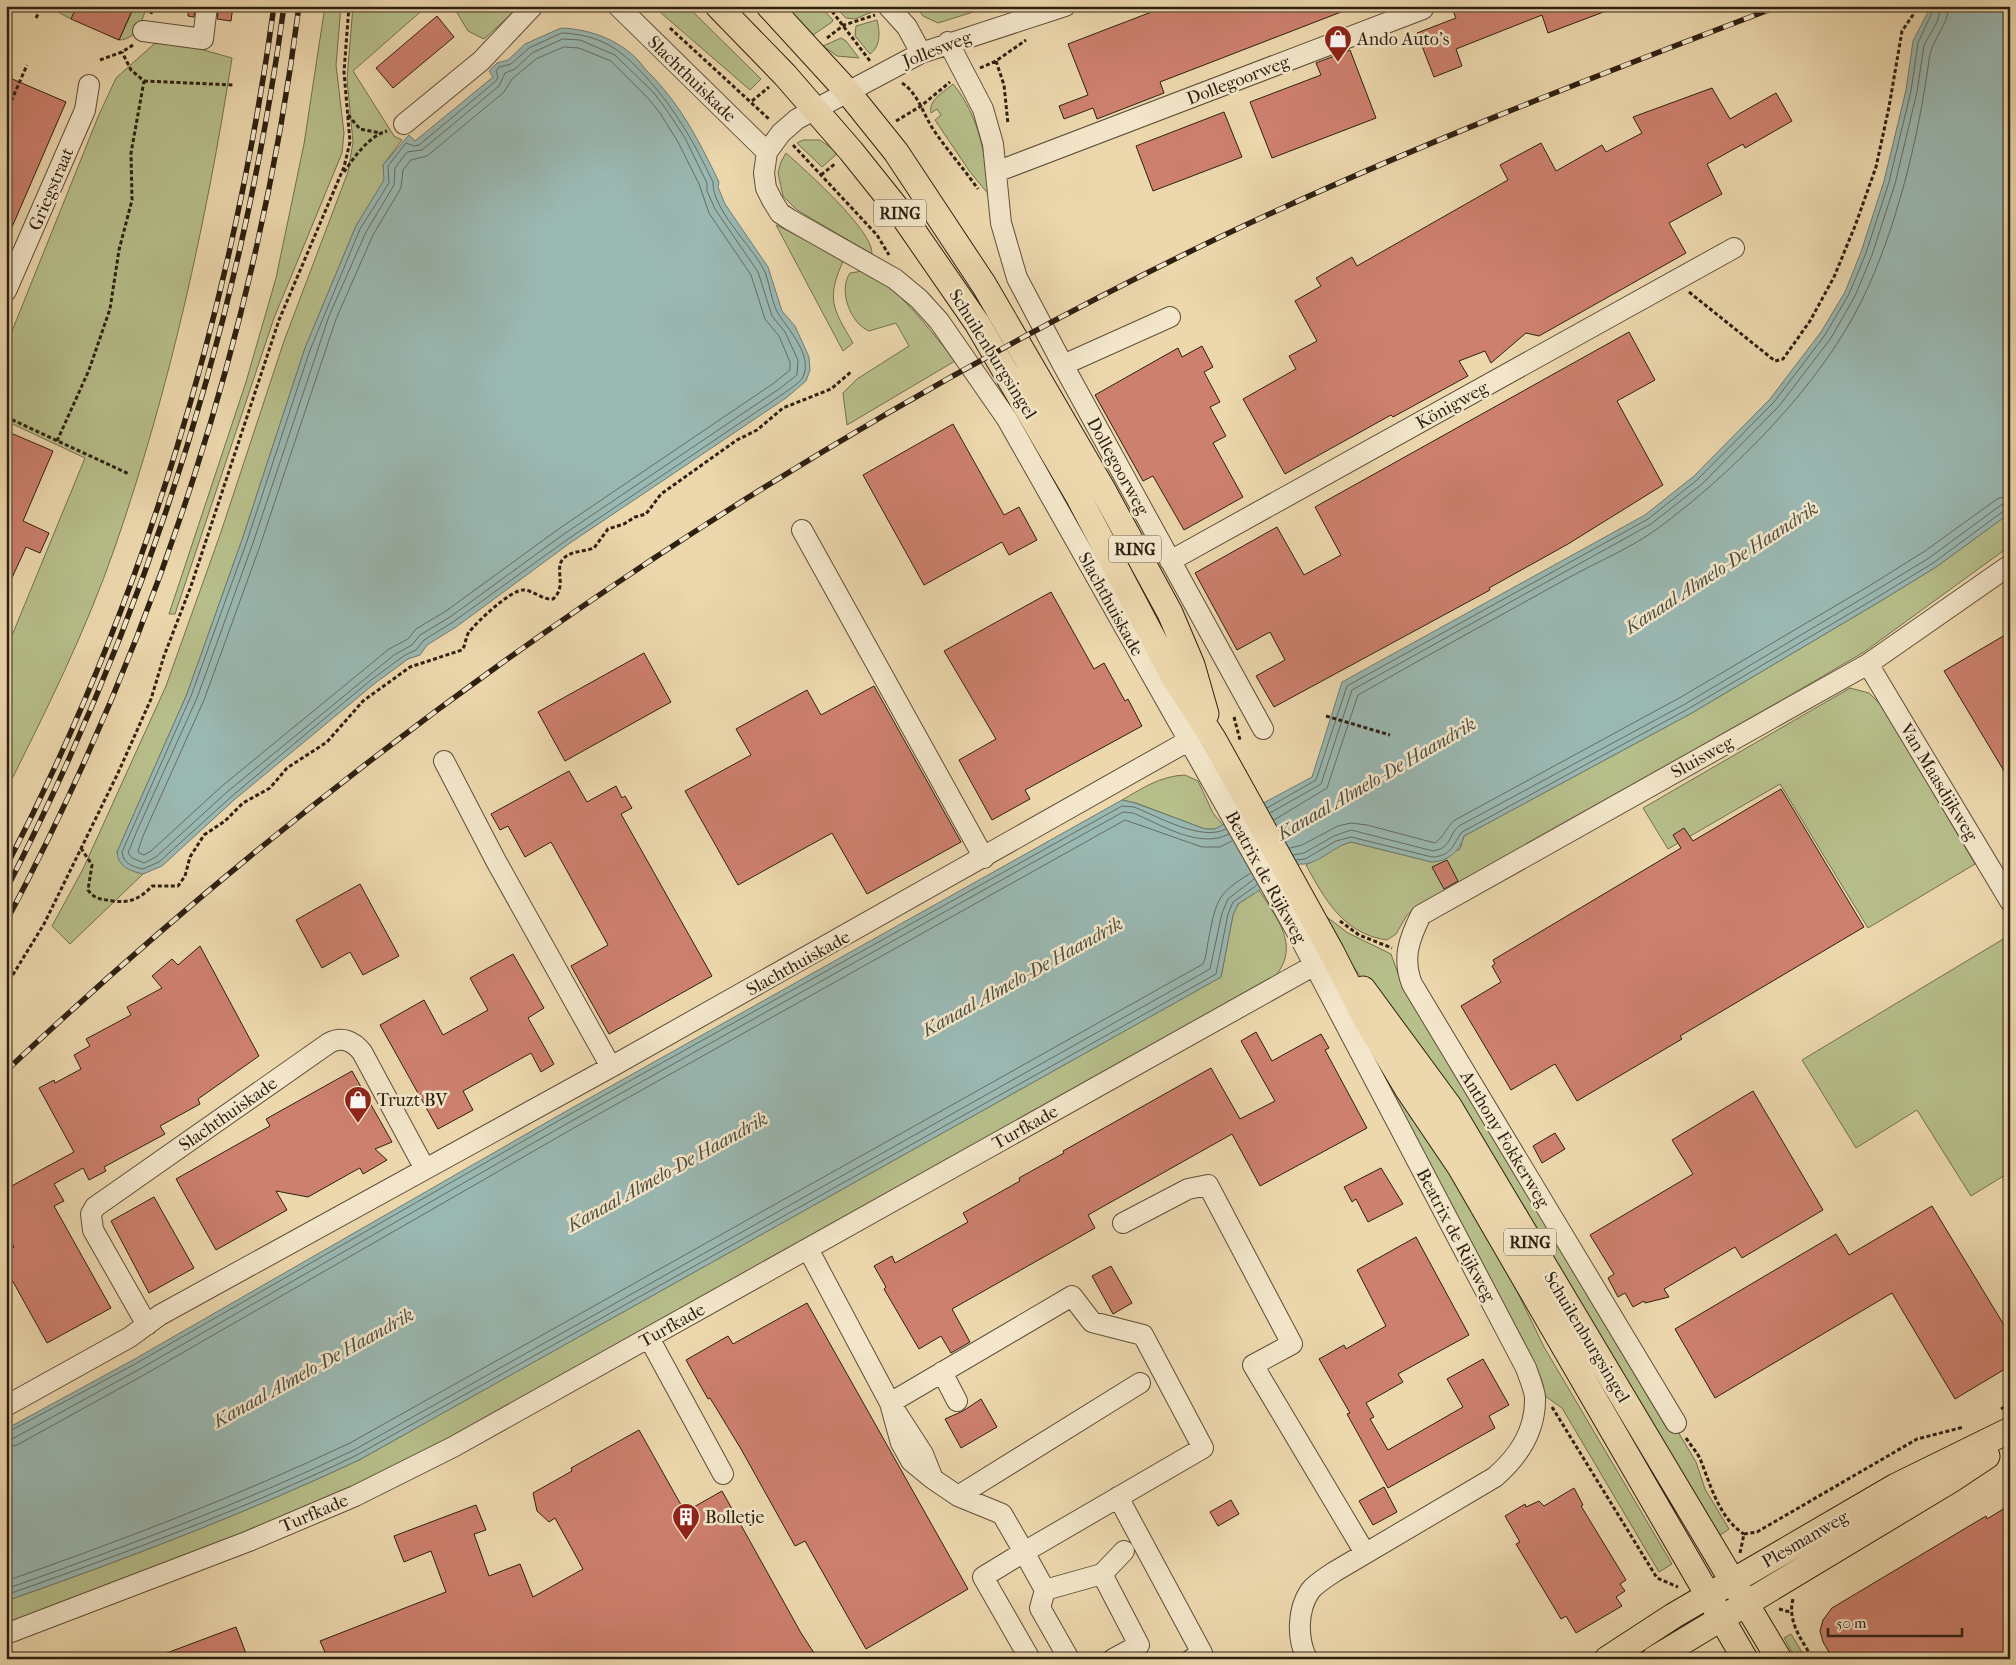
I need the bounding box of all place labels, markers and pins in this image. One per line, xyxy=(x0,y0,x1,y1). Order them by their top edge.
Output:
shop icon: Ando Auto's xyxy=(1323,24,1353,63)
place label: Ando Auto's xyxy=(1356,29,1450,50)
shop icon: Truzt BV xyxy=(343,1085,373,1124)
place label: Truzt BV xyxy=(377,1090,449,1111)
building icon: Bolletje xyxy=(671,1502,701,1541)
place label: Bolletje xyxy=(705,1507,764,1528)

